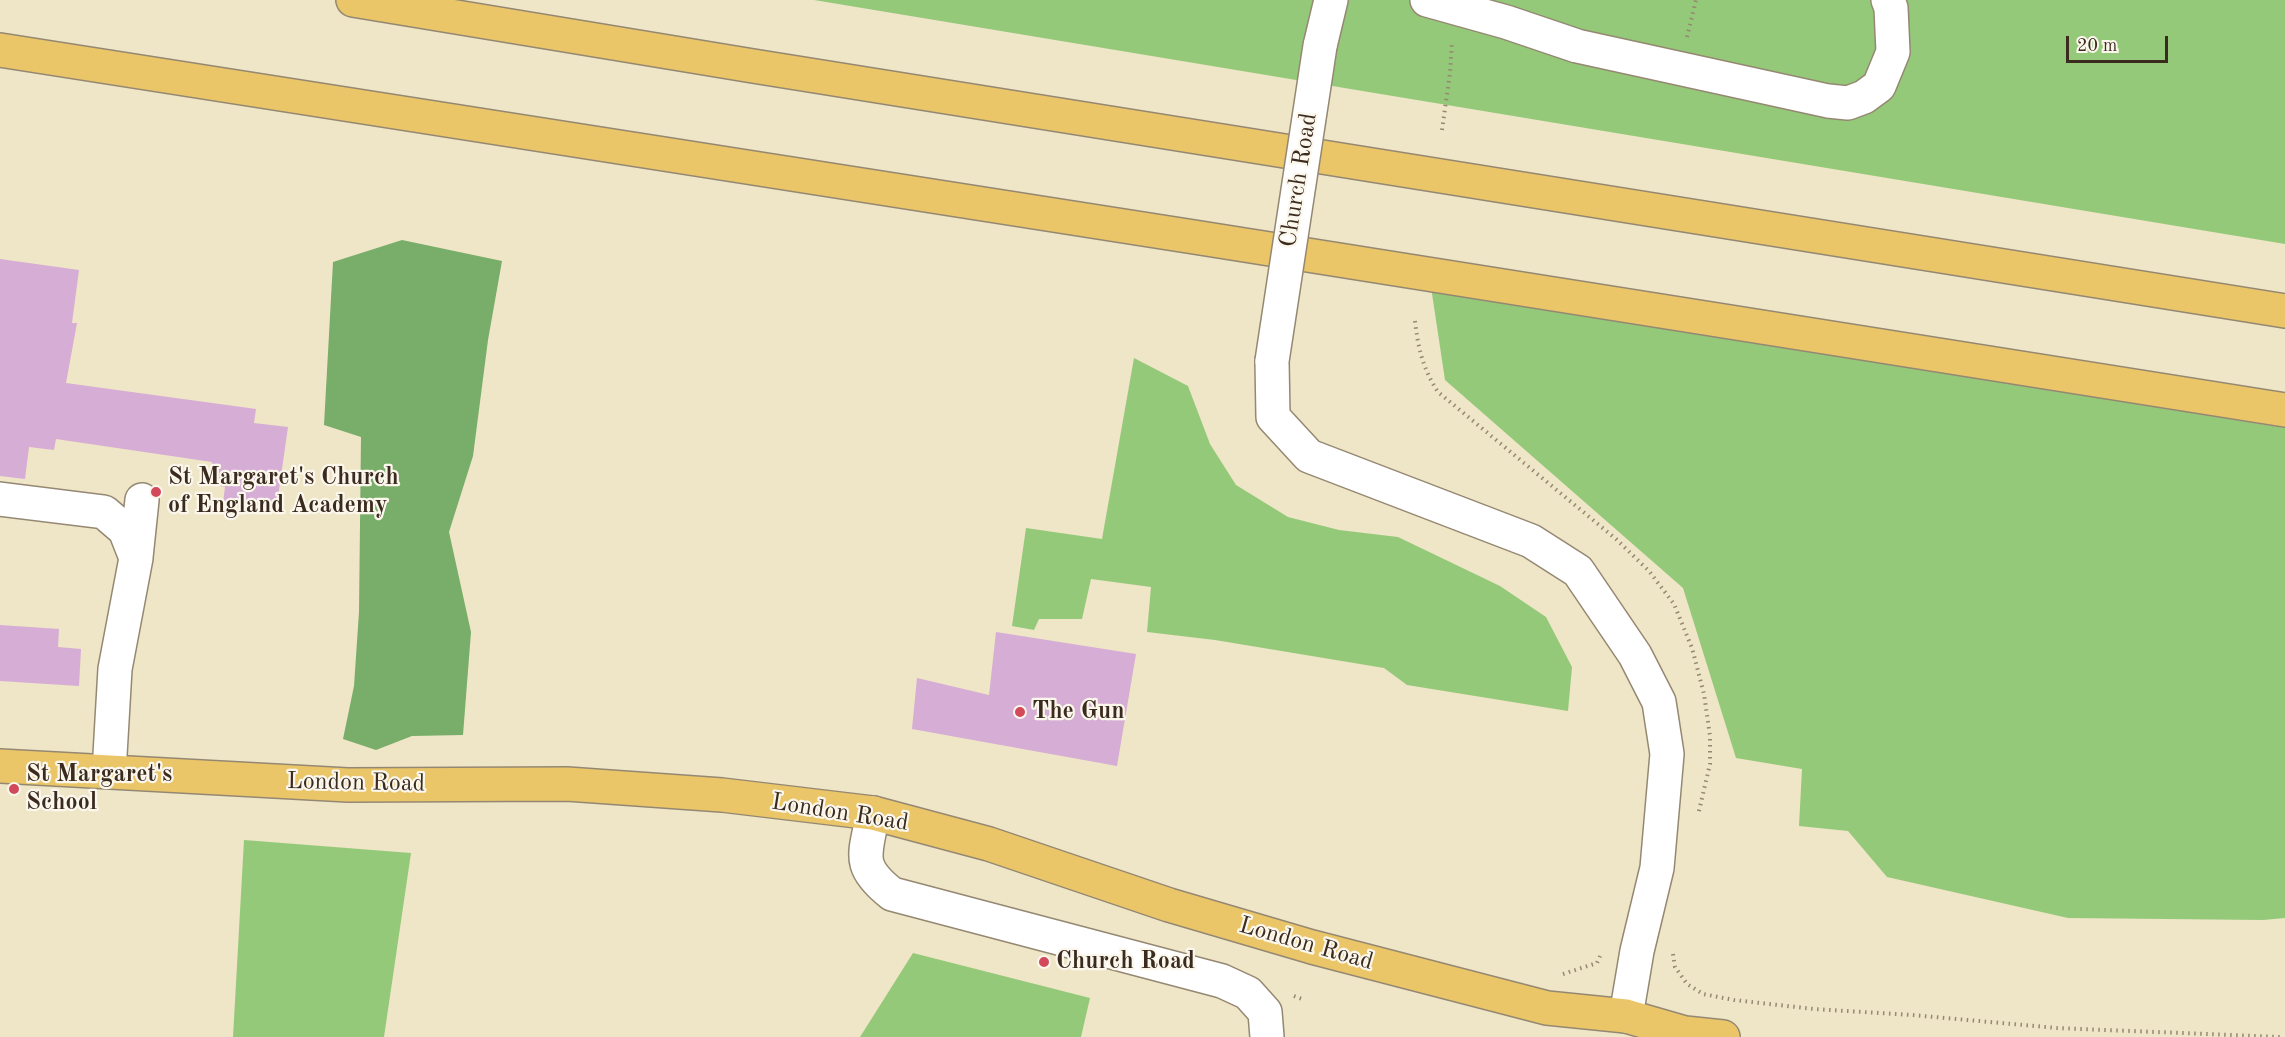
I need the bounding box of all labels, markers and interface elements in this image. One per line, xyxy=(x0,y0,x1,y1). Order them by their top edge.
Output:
scale bar xyxy=(2069,24,2171,62)
text: 20 m xyxy=(2077,37,2117,55)
street label: Church Road xyxy=(1274,111,1324,249)
place label: St Margaret's Church of England Academy xyxy=(168,464,399,520)
marker: St Margaret's Church of England Academy xyxy=(149,485,163,499)
place label: The Gun xyxy=(1032,698,1124,726)
marker: The Gun xyxy=(1013,705,1027,719)
place label: St Margaret's School xyxy=(26,761,172,817)
street label: London Road xyxy=(286,767,426,799)
marker: St Margaret's School xyxy=(7,782,21,796)
street label: London Road xyxy=(769,788,911,838)
street label: London Road xyxy=(1235,911,1377,977)
place label: Church Road xyxy=(1056,948,1195,976)
marker: Church Road xyxy=(1037,955,1051,969)

